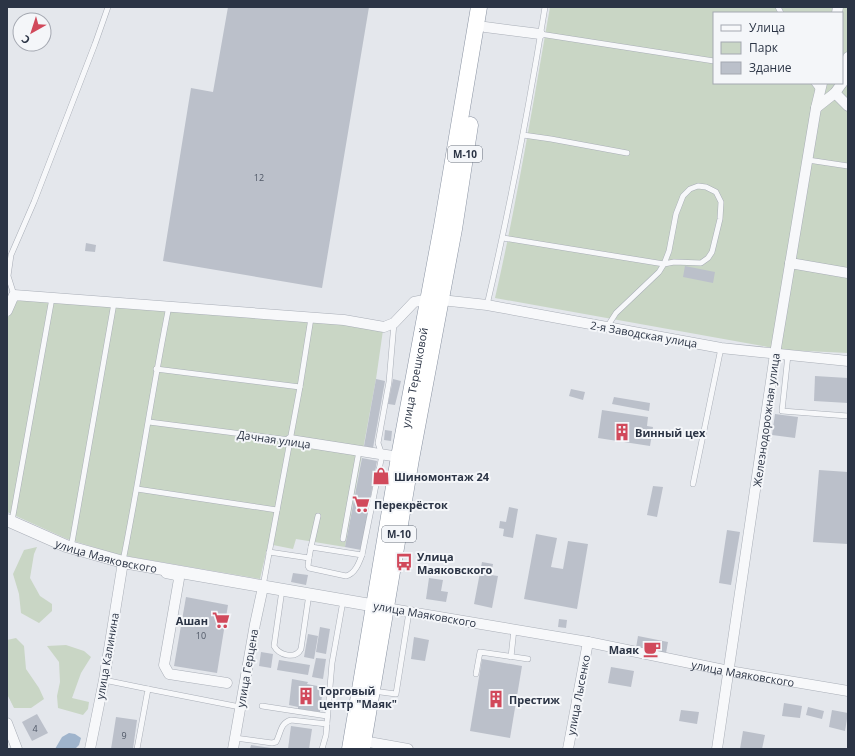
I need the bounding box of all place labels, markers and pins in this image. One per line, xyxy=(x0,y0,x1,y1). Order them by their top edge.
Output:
building icon: Винный цех xyxy=(612,422,632,442)
place label: Винный цех xyxy=(635,425,706,440)
shop icon: Шиномонтаж 24 xyxy=(371,466,391,486)
place label: Шиномонтаж 24 xyxy=(394,469,490,484)
supermarket icon: Перекрёсток xyxy=(351,494,371,514)
place label: Перекрёсток xyxy=(374,497,448,512)
place label: Улица Маяковского xyxy=(417,549,493,577)
bus stop icon: Улица Маяковского xyxy=(394,552,414,572)
supermarket icon: Ашан xyxy=(211,610,231,630)
place label: Ашан xyxy=(176,613,208,628)
cafe icon: Маяк xyxy=(642,639,662,659)
place label: Маяк xyxy=(609,642,639,657)
place label: Торговый центр "Маяк" xyxy=(319,683,397,711)
building icon: Торговый центр "Маяк" xyxy=(296,686,316,706)
building icon: Престиж xyxy=(486,689,506,709)
place label: Престиж xyxy=(509,692,560,707)

